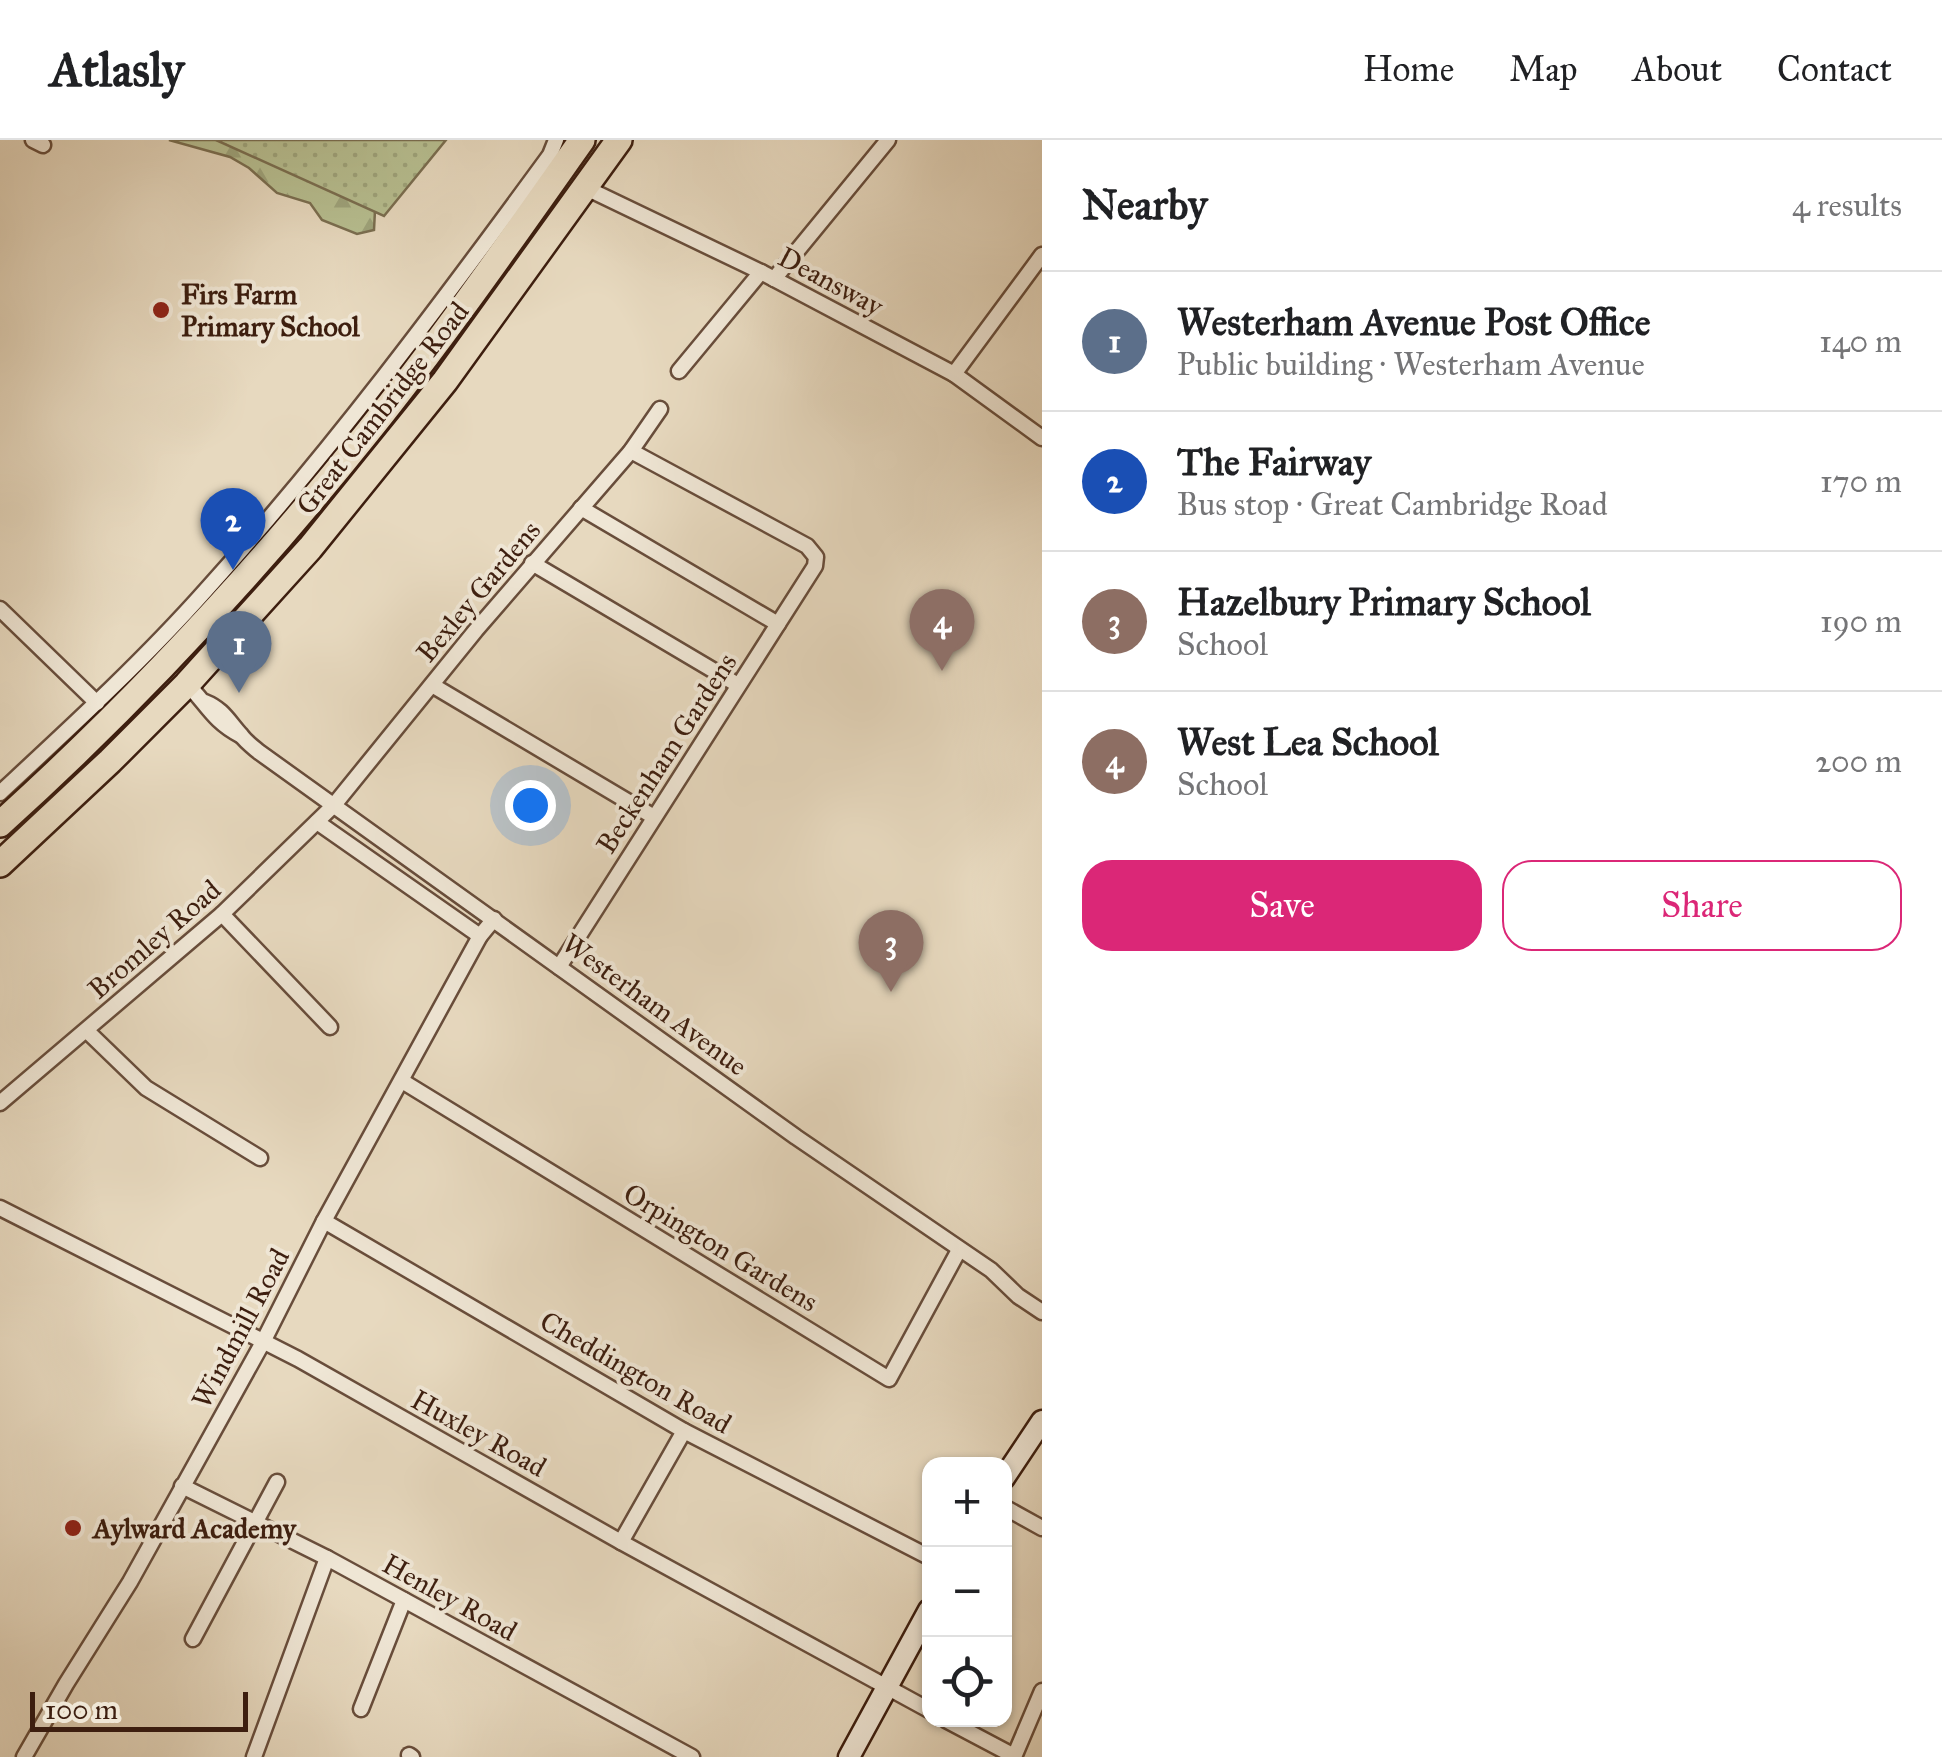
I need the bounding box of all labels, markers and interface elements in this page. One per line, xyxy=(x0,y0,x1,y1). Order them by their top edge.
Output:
text: Atlasly xyxy=(50,40,184,99)
text: Home xyxy=(1363,48,1454,91)
text: Map xyxy=(1509,48,1578,91)
text: About xyxy=(1633,48,1722,91)
text: Contact xyxy=(1777,48,1892,91)
text: Nearby xyxy=(1082,179,1207,231)
text: 4 results xyxy=(1792,186,1902,225)
street label: Deansway xyxy=(772,239,890,324)
place label: Firs Farm Primary School xyxy=(181,277,360,344)
street label: Great Cambridge Road xyxy=(288,295,476,522)
marker: Firs Farm Primary School xyxy=(150,299,172,321)
text: Westerham Avenue Post Office xyxy=(1177,299,1651,345)
text: 1 xyxy=(1108,322,1121,361)
text: 140 m xyxy=(1819,322,1902,361)
text: Public building · Westerham Avenue xyxy=(1177,345,1645,384)
text: The Fairway xyxy=(1177,439,1371,485)
text: 2 xyxy=(1107,462,1122,501)
text: 170 m xyxy=(1820,462,1902,501)
text: Bus stop · Great Cambridge Road xyxy=(1177,485,1608,524)
pin: 2 xyxy=(200,488,266,570)
street label: Bexley Gardens xyxy=(409,513,548,669)
text: Hazelbury Primary School xyxy=(1177,579,1591,625)
pin: 4 xyxy=(910,588,974,671)
text: 3 xyxy=(1108,602,1121,641)
text: 190 m xyxy=(1820,602,1902,641)
pin: 1 xyxy=(206,610,272,693)
text: School xyxy=(1177,625,1268,664)
street label: Beckenham Gardens xyxy=(588,646,744,860)
text: West Lea School xyxy=(1177,719,1439,765)
text: 4 xyxy=(1106,742,1123,781)
text: 200 m xyxy=(1815,742,1902,781)
text: School xyxy=(1177,765,1268,804)
your location xyxy=(505,780,556,831)
button: Save xyxy=(1082,860,1482,951)
button: Share xyxy=(1502,860,1902,951)
street label: Bromley Road xyxy=(81,872,228,1006)
pin: 3 xyxy=(858,910,924,992)
street label: Westerham Avenue xyxy=(555,926,754,1083)
street label: Orpington Gardens xyxy=(617,1176,824,1319)
street label: Windmill Road xyxy=(184,1243,297,1414)
street label: Cheddington Road xyxy=(534,1303,738,1441)
street label: Huxley Road xyxy=(405,1382,552,1485)
map controls xyxy=(922,1457,1012,1727)
button: + xyxy=(922,1457,1012,1547)
place label: Aylward Academy xyxy=(91,1511,297,1546)
marker: Aylward Academy xyxy=(62,1517,84,1539)
street label: Henley Road xyxy=(376,1546,523,1649)
button: − xyxy=(922,1547,1012,1637)
button: locate xyxy=(922,1637,1012,1727)
scale bar xyxy=(30,1687,248,1732)
text: 100 m xyxy=(45,1692,118,1727)

